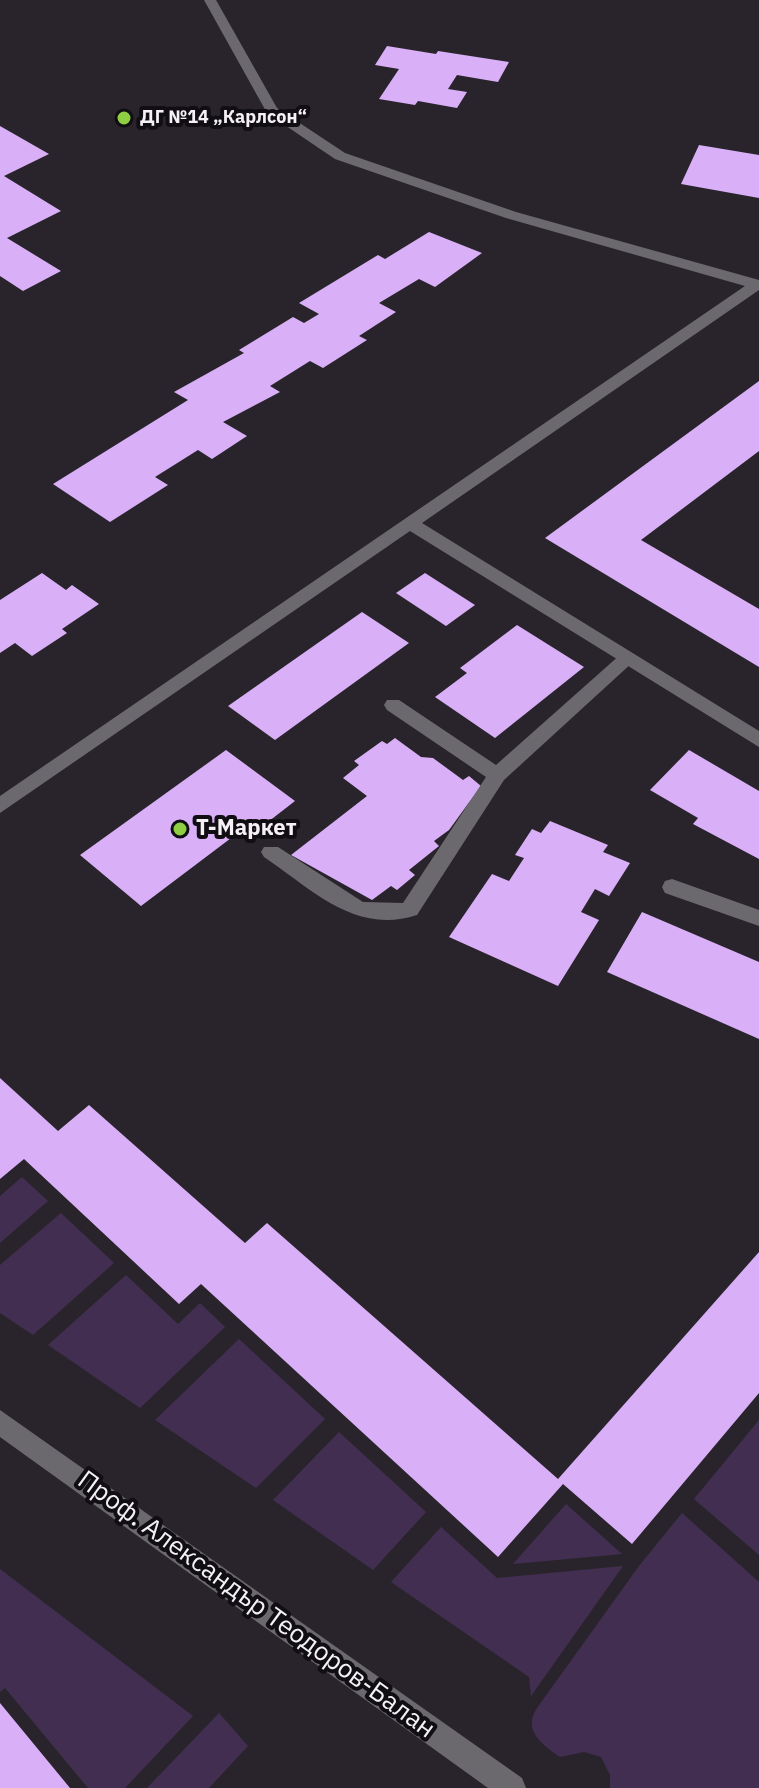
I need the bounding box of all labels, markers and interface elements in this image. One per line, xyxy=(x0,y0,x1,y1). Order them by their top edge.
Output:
place label: ДГ №14 „Карлсон“ xyxy=(140,107,307,129)
marker: ДГ №14 „Карлсон“ xyxy=(115,109,133,127)
place label: Т-Маркет xyxy=(196,816,296,842)
marker: Т-Маркет xyxy=(171,820,189,838)
street label: Проф. Александър Теодоров-Балан xyxy=(71,1465,441,1745)

